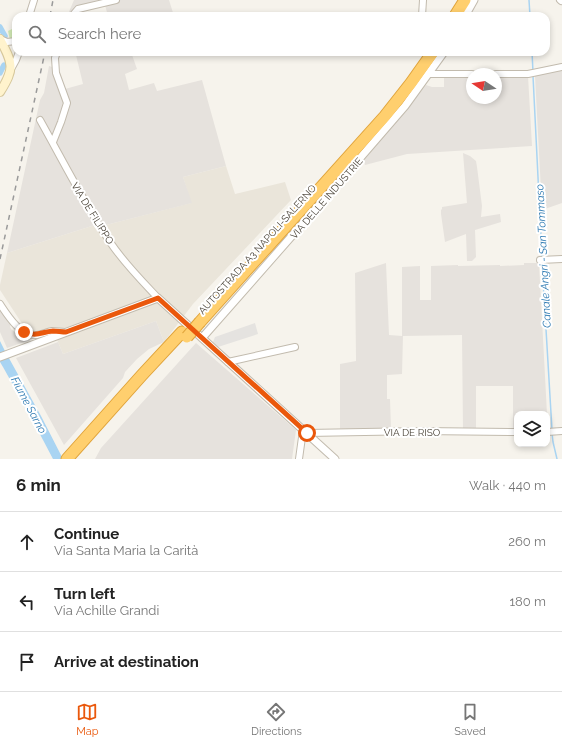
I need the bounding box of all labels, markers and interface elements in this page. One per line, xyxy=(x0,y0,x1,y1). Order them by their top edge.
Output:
search box xyxy=(12,12,550,56)
icon: search xyxy=(26,23,48,45)
text: Search here xyxy=(58,25,141,43)
north arrow xyxy=(466,68,502,104)
street label: VIA DELLE INDUSTRIE xyxy=(288,155,365,241)
street label: VIA DE FILIPPO xyxy=(69,180,116,247)
street label: AUTOSTRADA A3 NAPOLI-SALERNO xyxy=(196,182,319,316)
water label: Canale Angri - San Tommaso xyxy=(533,184,554,328)
route end xyxy=(15,323,33,341)
water label: Fiume Sarno xyxy=(8,375,49,436)
map controls xyxy=(514,411,550,447)
button: layers xyxy=(514,411,550,447)
route start xyxy=(298,424,316,442)
street label: VIA DE RISO xyxy=(384,427,441,438)
text: 6 min xyxy=(16,475,61,495)
text: Walk · 440 m xyxy=(469,478,546,493)
text: Continue xyxy=(54,525,119,543)
icon: ahead xyxy=(16,531,38,553)
text: 260 m xyxy=(508,534,546,549)
text: Via Santa Maria la Carità xyxy=(54,543,198,558)
text: Turn left xyxy=(54,585,115,603)
icon: left xyxy=(16,591,38,613)
text: 180 m xyxy=(510,594,546,609)
text: Via Achille Grandi xyxy=(54,603,159,618)
icon: arrive xyxy=(16,651,38,673)
text: Arrive at destination xyxy=(54,653,199,671)
tab: Map xyxy=(76,701,99,738)
tab: Directions xyxy=(251,701,302,738)
tab: Saved xyxy=(454,701,486,738)

